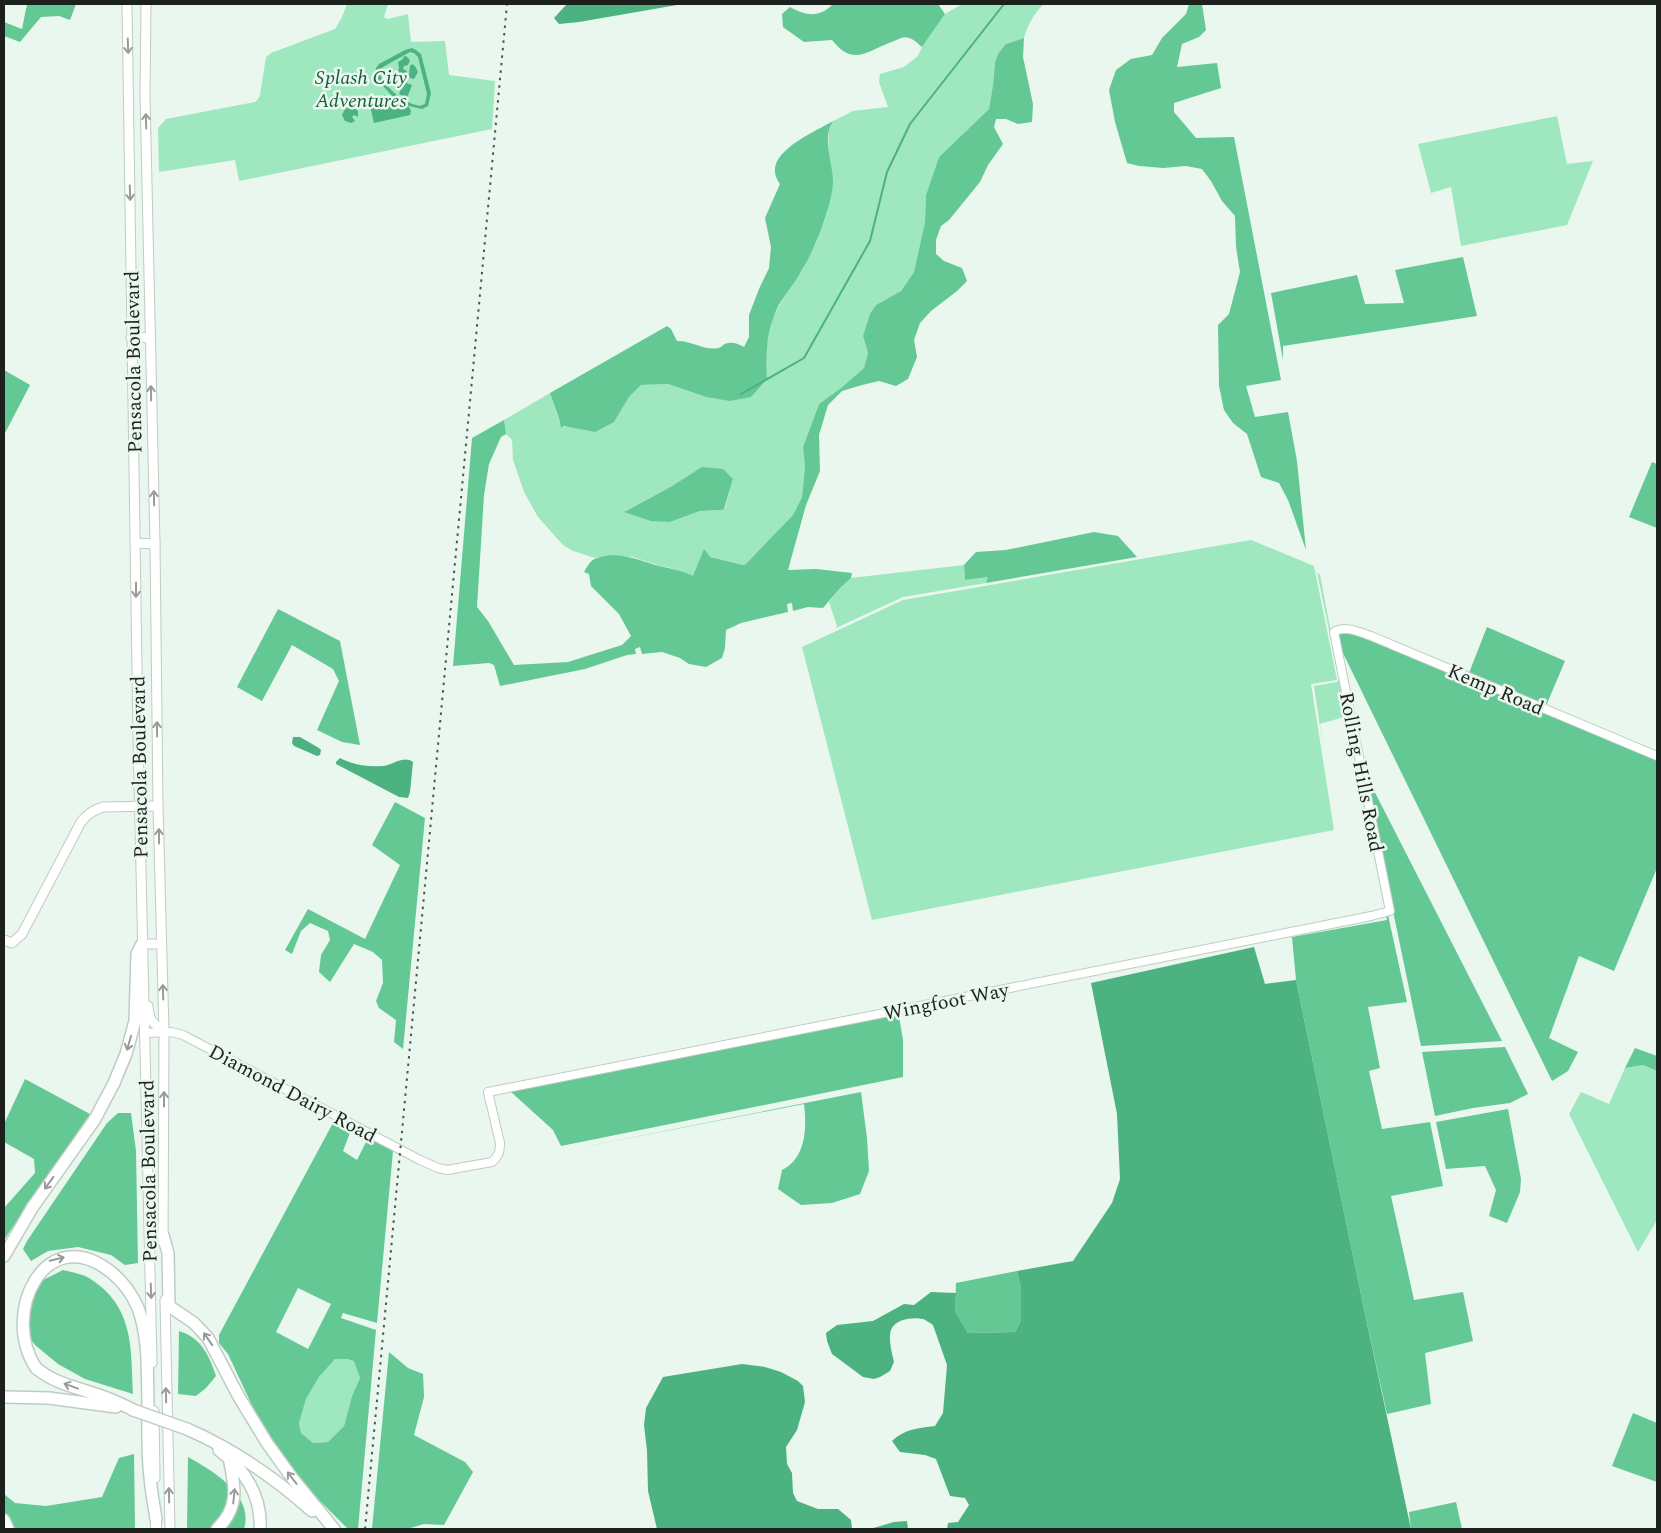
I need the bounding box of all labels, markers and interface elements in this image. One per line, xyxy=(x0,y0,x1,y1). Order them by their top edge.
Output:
one-way arrow xyxy=(123,37,132,53)
park label: Splash City Adventures xyxy=(315,63,407,116)
one-way arrow xyxy=(141,113,151,130)
one-way arrow xyxy=(125,184,135,201)
street label: Pensacola Boulevard xyxy=(117,270,151,454)
one-way arrow xyxy=(147,385,156,401)
one-way arrow xyxy=(149,491,159,507)
one-way arrow xyxy=(131,582,141,598)
street label: Kemp Road xyxy=(1443,656,1549,724)
street label: Pensacola Boulevard xyxy=(123,675,157,859)
street label: Rolling Hills Road xyxy=(1331,690,1391,855)
one-way arrow xyxy=(152,721,162,738)
one-way arrow xyxy=(154,829,164,845)
street label: Wingfoot Way xyxy=(881,975,1013,1029)
one-way arrow xyxy=(158,984,168,1000)
one-way arrow xyxy=(124,1035,134,1051)
street label: Diamond Dairy Road xyxy=(203,1037,382,1151)
street label: Pensacola Boulevard xyxy=(132,1079,166,1263)
one-way arrow xyxy=(159,1091,169,1108)
one-way arrow xyxy=(44,1176,55,1189)
one-way arrow xyxy=(49,1254,65,1263)
one-way arrow xyxy=(146,1283,156,1299)
one-way arrow xyxy=(203,1332,213,1346)
one-way arrow xyxy=(64,1381,79,1390)
one-way arrow xyxy=(162,1387,171,1403)
one-way arrow xyxy=(287,1472,298,1485)
one-way arrow xyxy=(164,1487,174,1504)
one-way arrow xyxy=(229,1488,239,1504)

